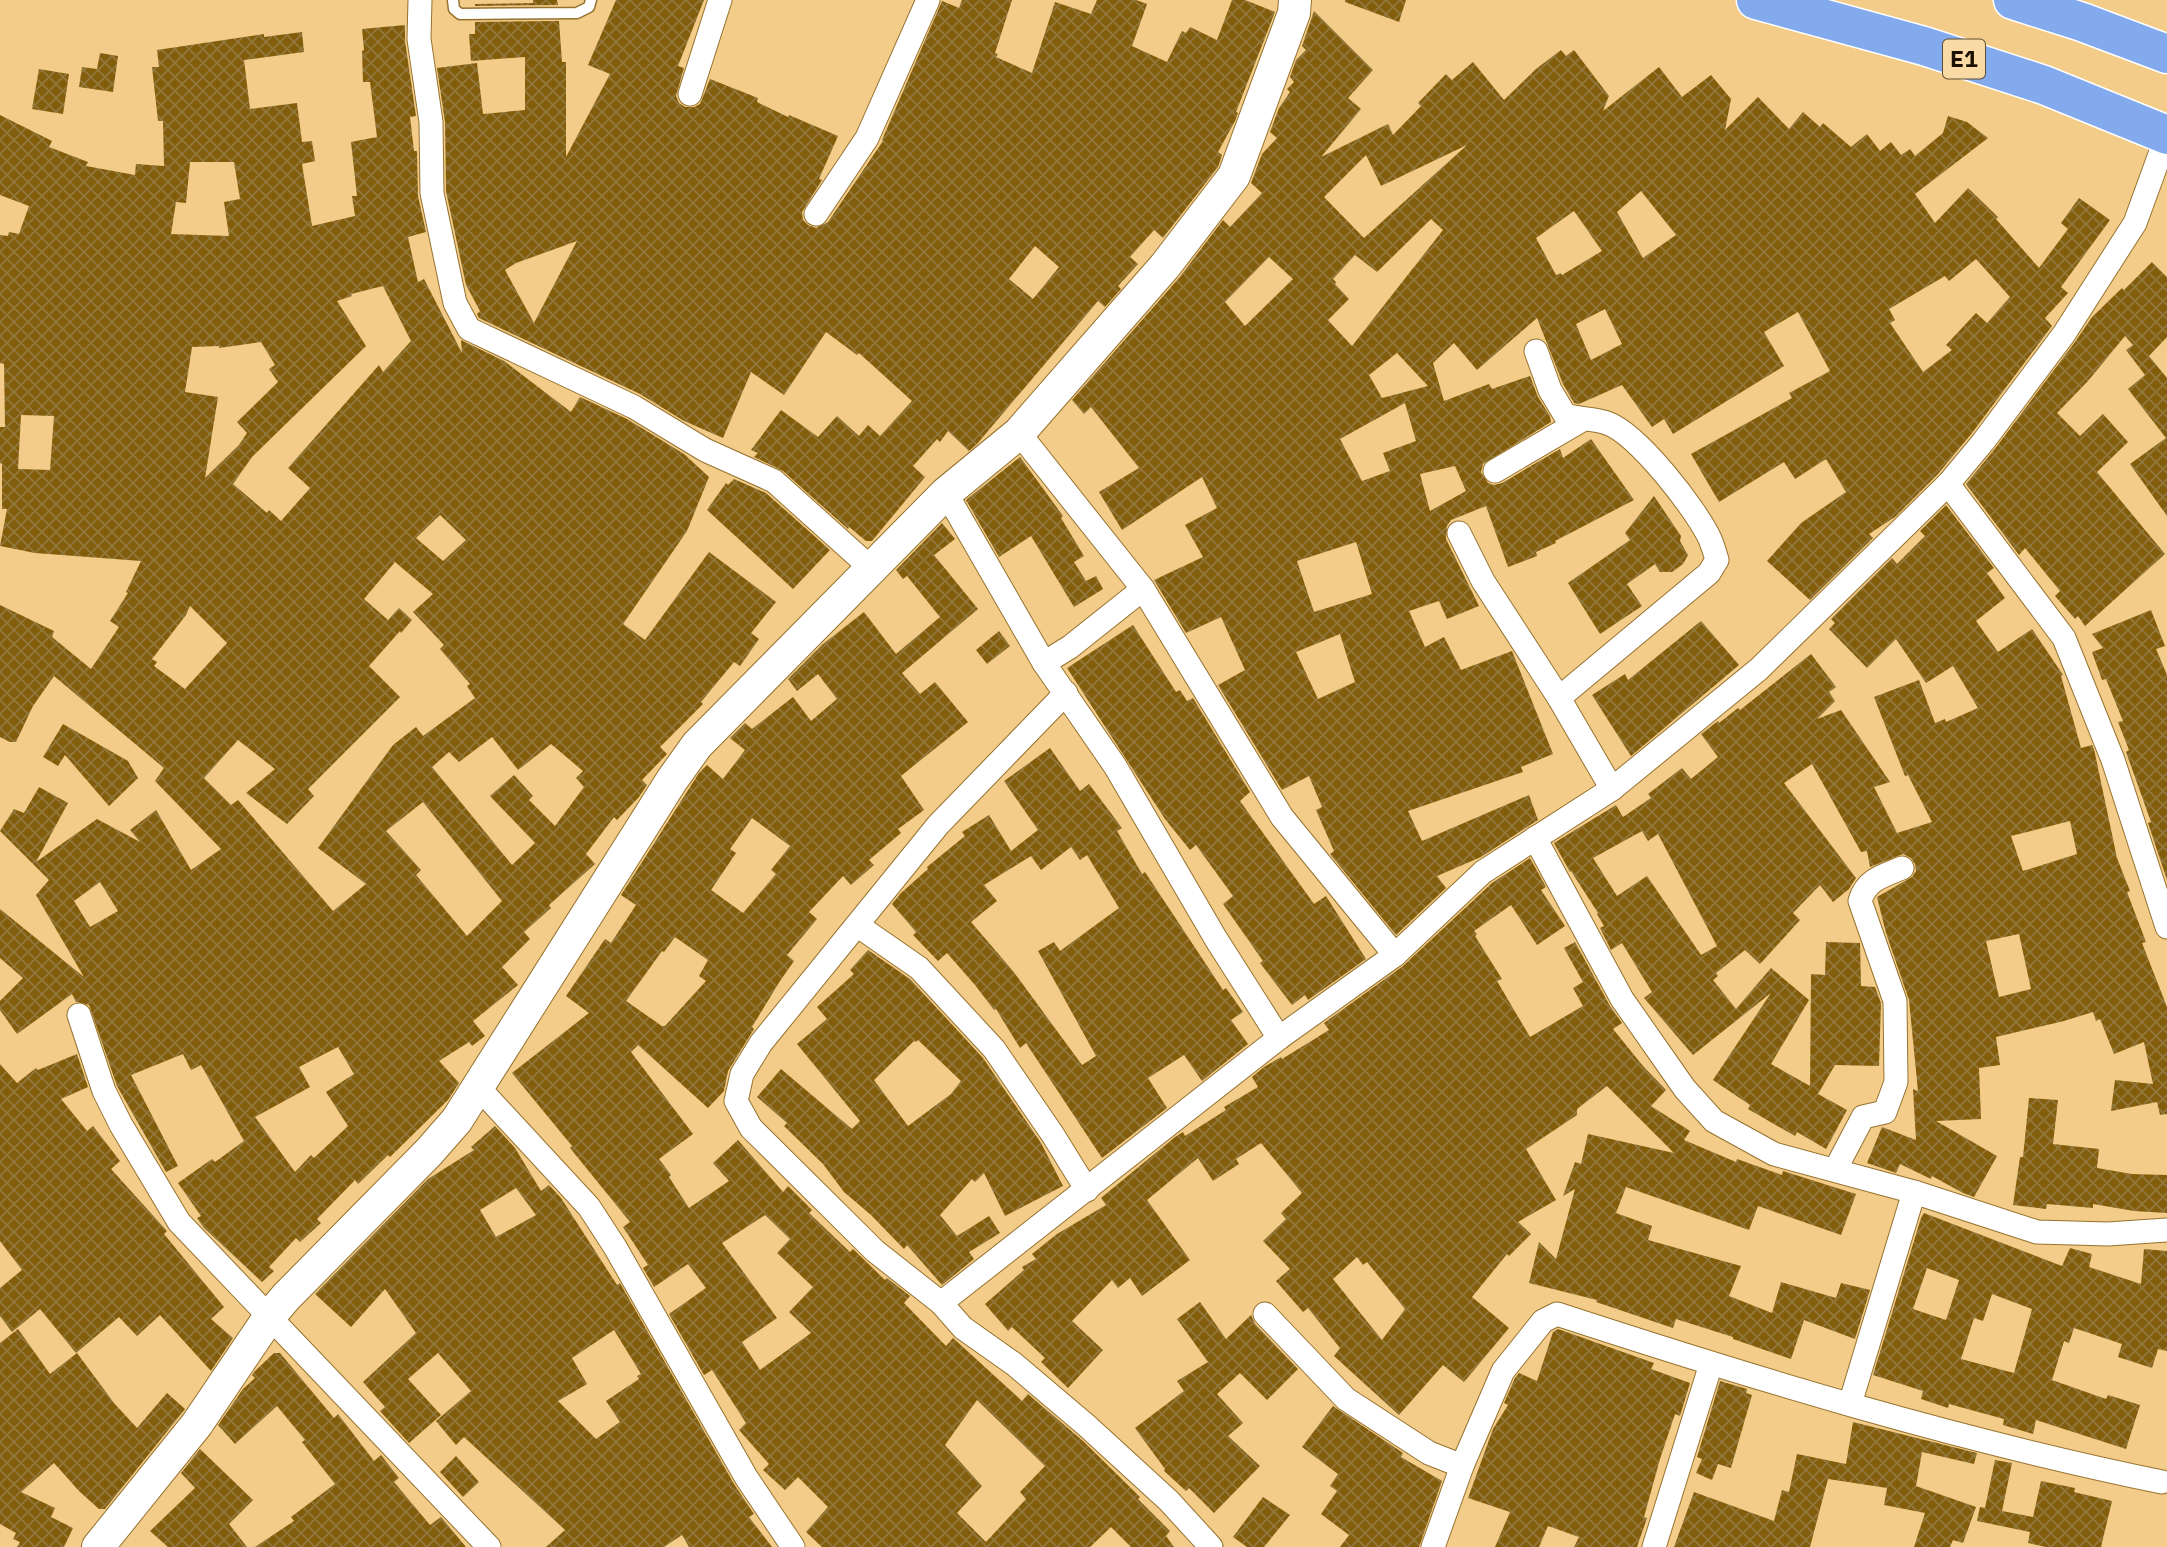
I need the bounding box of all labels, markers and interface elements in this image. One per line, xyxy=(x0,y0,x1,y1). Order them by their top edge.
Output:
road number: E1 xyxy=(1943,40,1985,78)

